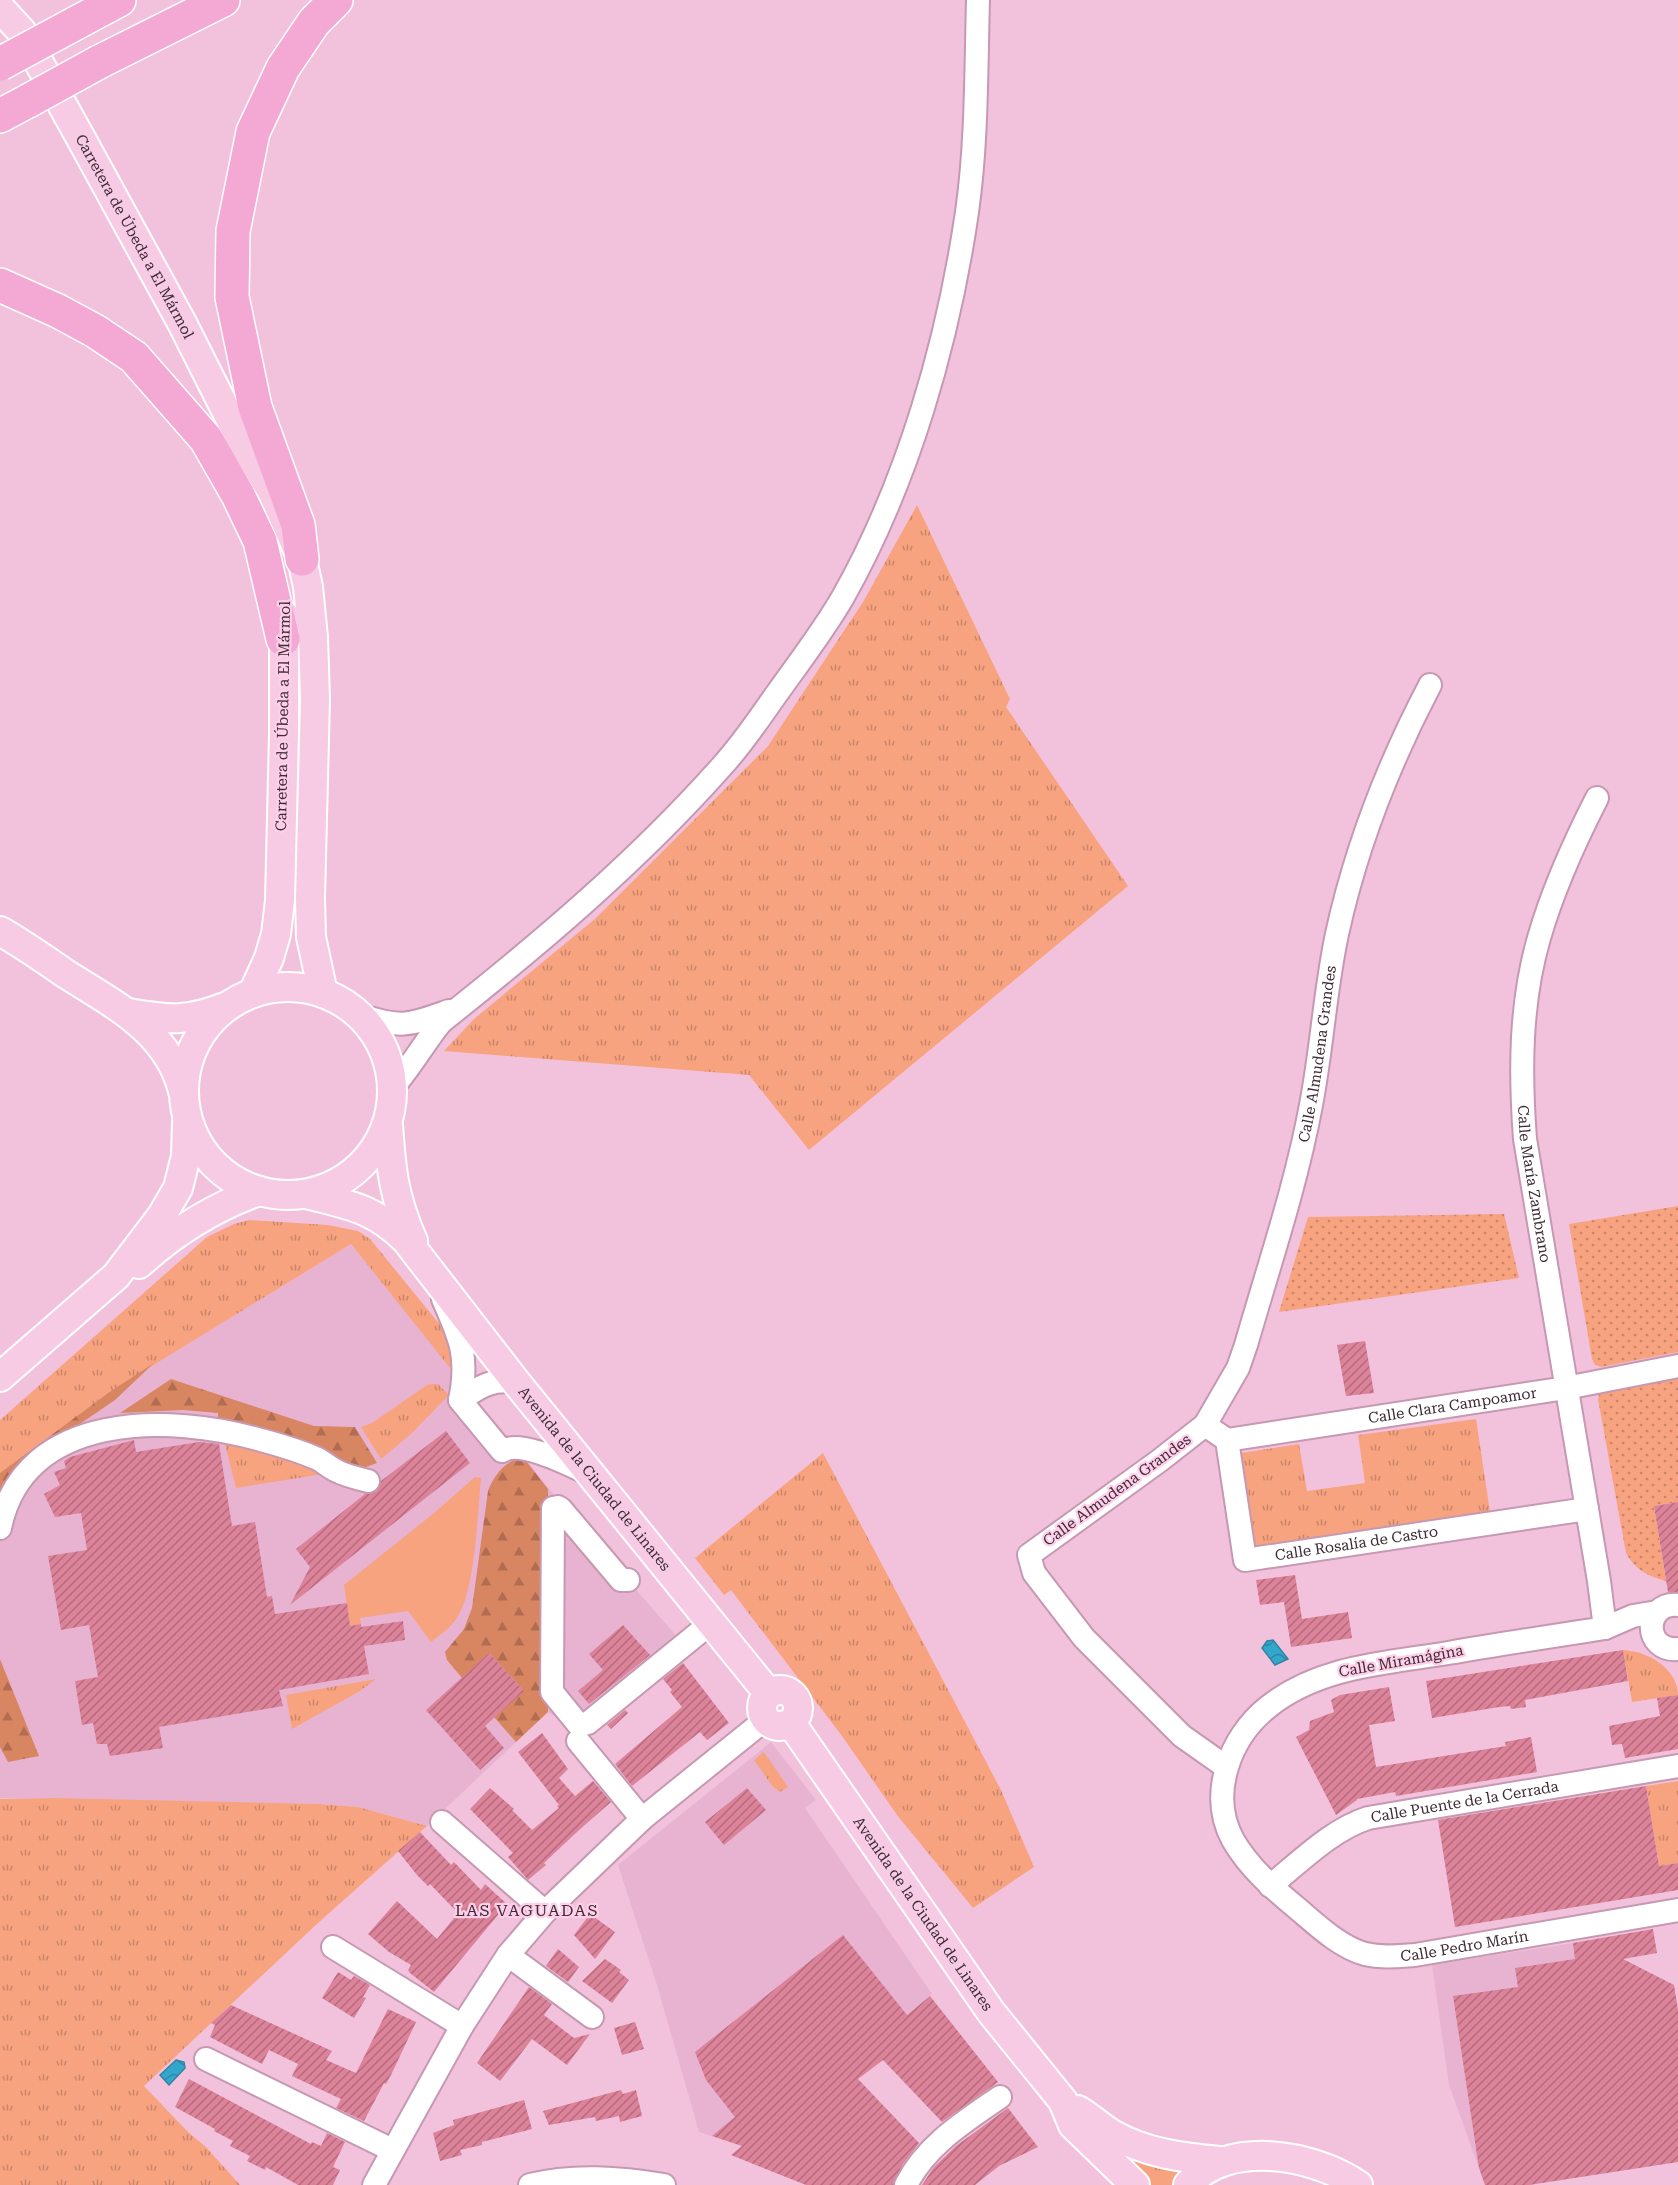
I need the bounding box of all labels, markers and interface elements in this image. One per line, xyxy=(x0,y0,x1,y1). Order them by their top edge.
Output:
street label: Carretera de Úbeda a El Mármol xyxy=(71,131,198,342)
street label: Carretera de Úbeda a El Mármol xyxy=(271,600,294,831)
street label: Calle Almudena Grandes xyxy=(1295,964,1340,1144)
street label: Calle María Zambrano xyxy=(1514,1105,1555,1264)
street label: Avenida de la Ciudad de Linares xyxy=(514,1383,674,1574)
street label: Calle Clara Campoamor xyxy=(1367,1384,1538,1427)
street label: Calle Almudena Grandes xyxy=(1040,1430,1194,1550)
street label: Calle Rosalía de Castro xyxy=(1274,1522,1439,1564)
street label: Calle Miramágina xyxy=(1337,1641,1465,1681)
street label: Calle Puente de la Cerrada xyxy=(1369,1777,1560,1826)
street label: Avenida de la Ciudad de Linares xyxy=(850,1813,996,2014)
district label: LAS VAGUADAS xyxy=(455,1901,599,1920)
street label: Calle Pedro Marín xyxy=(1400,1927,1530,1965)

